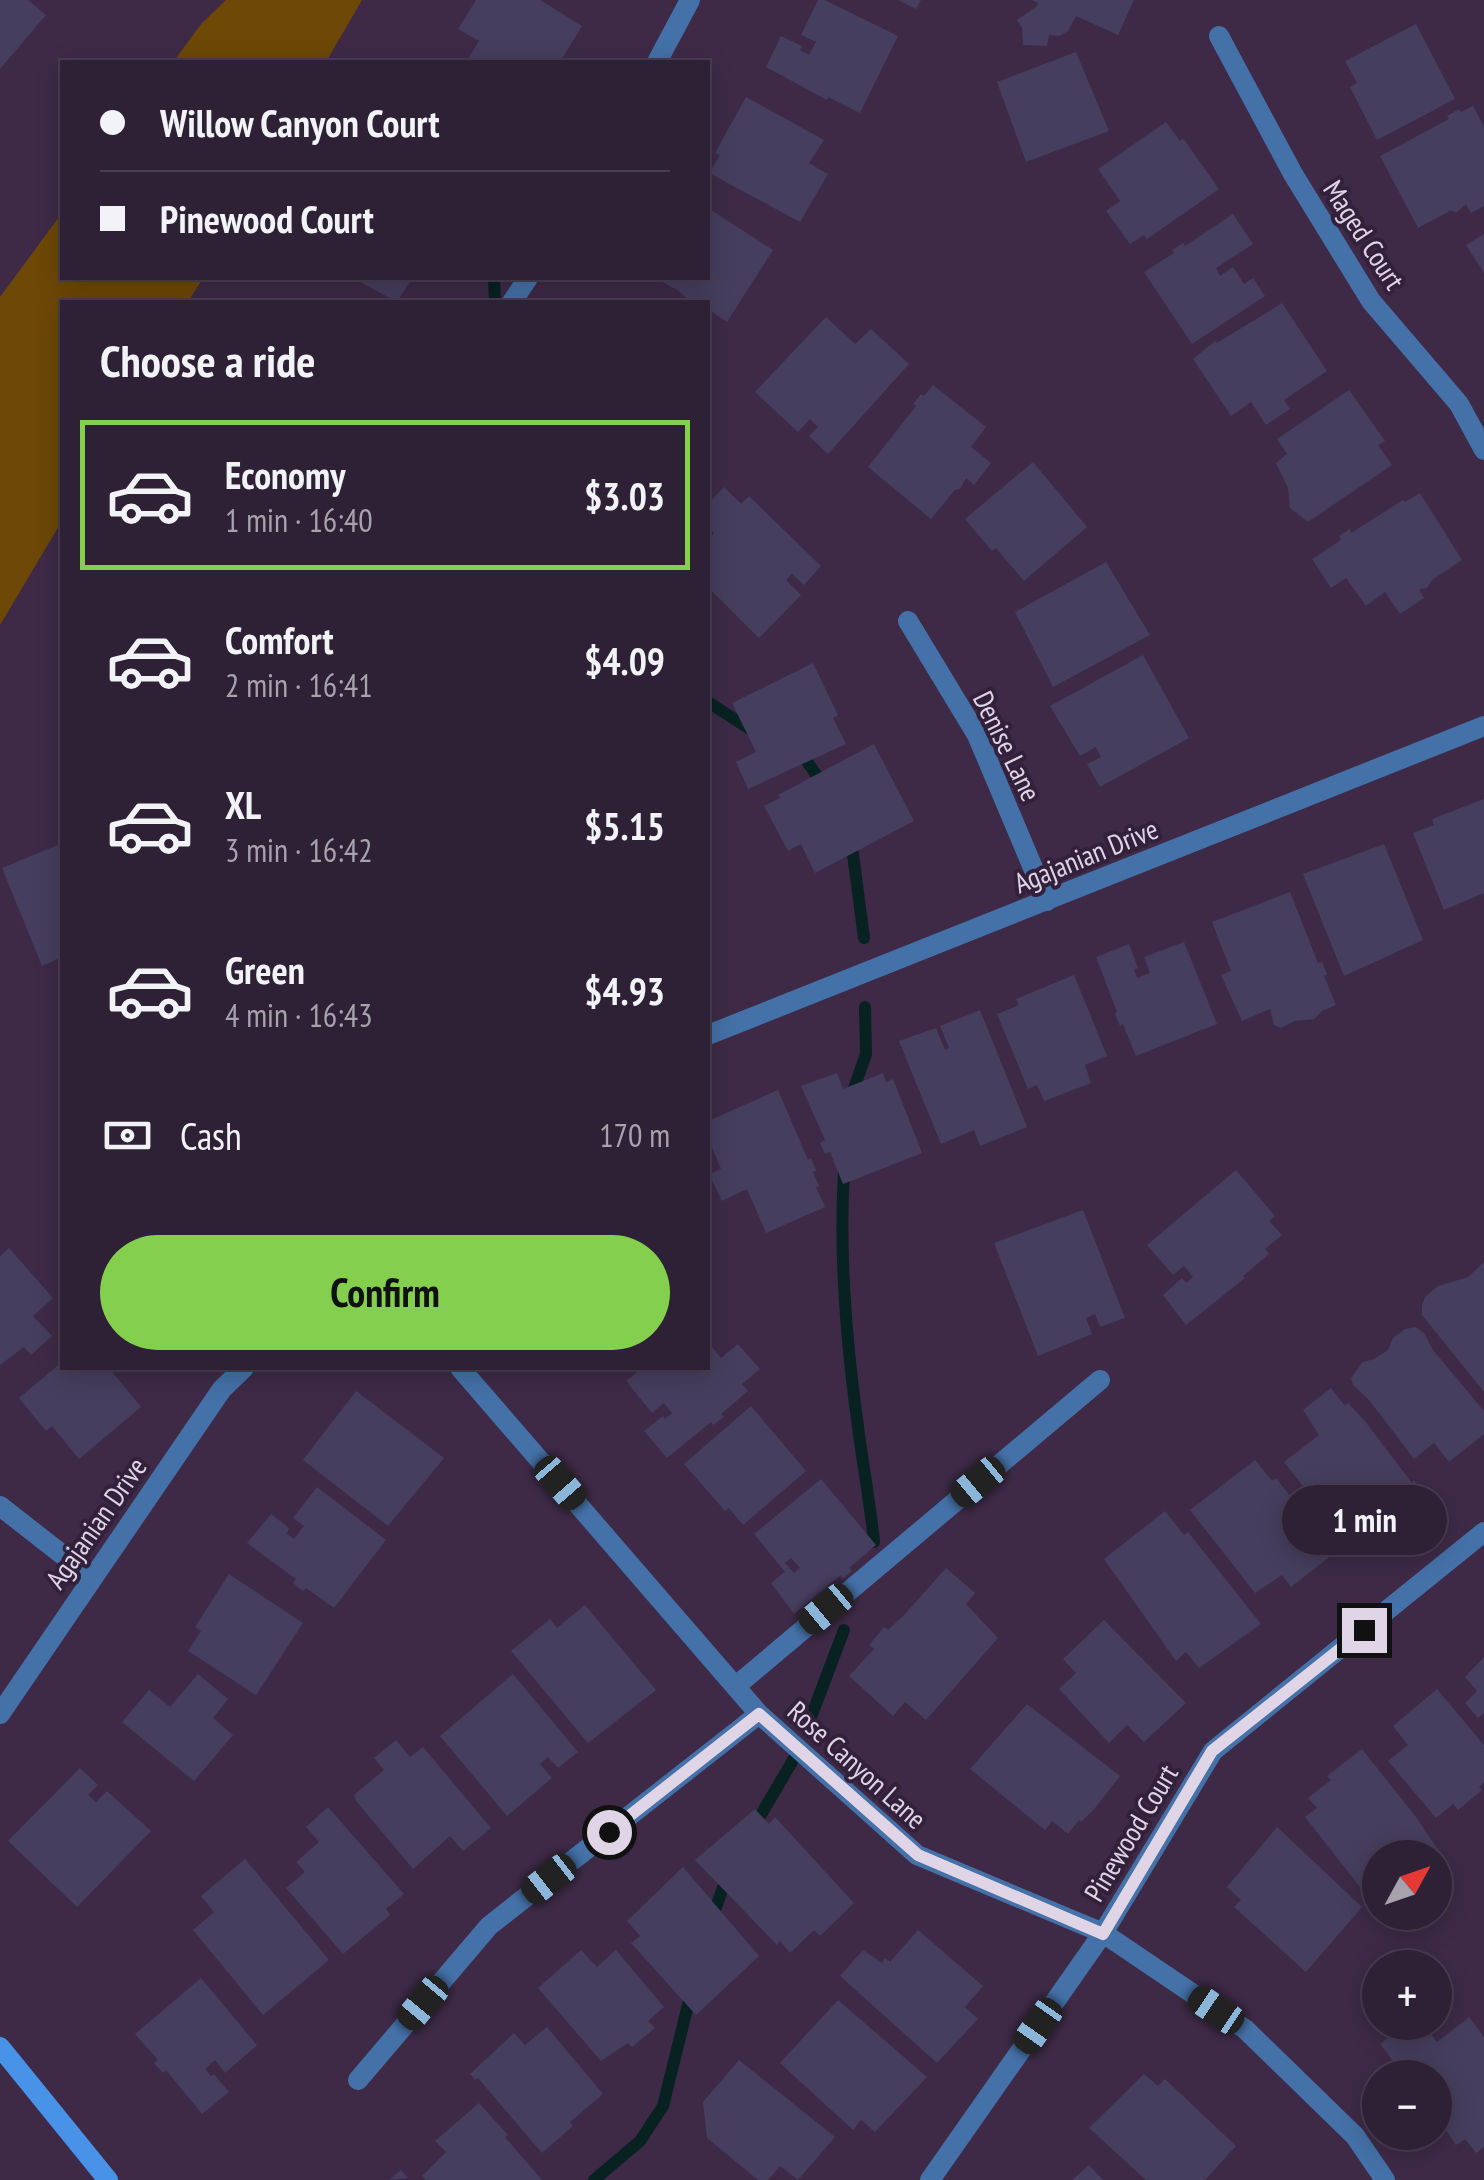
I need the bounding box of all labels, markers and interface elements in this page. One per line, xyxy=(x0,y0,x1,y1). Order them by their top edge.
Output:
text: Willow Canyon Court xyxy=(160,98,440,147)
street label: Maged Court xyxy=(1315,173,1414,297)
text: Pinewood Court xyxy=(160,194,374,243)
text: Choose a ride xyxy=(100,331,315,389)
icon: car xyxy=(105,450,195,540)
text: Economy xyxy=(225,450,345,499)
text: $3.03 xyxy=(584,471,665,520)
text: 1 min · 16:40 xyxy=(225,499,373,541)
icon: car xyxy=(105,615,195,705)
text: Comfort xyxy=(225,615,334,664)
text: $4.09 xyxy=(584,636,665,685)
text: 2 min · 16:41 xyxy=(225,664,373,706)
street label: Denise Lane xyxy=(965,685,1050,807)
icon: car xyxy=(105,780,195,870)
text: XL xyxy=(225,780,261,829)
text: $5.15 xyxy=(584,801,665,850)
street label: Agajanian Drive xyxy=(1008,810,1163,901)
text: 3 min · 16:42 xyxy=(225,829,373,871)
icon: car xyxy=(105,945,195,1035)
text: Green xyxy=(225,945,305,994)
text: $4.93 xyxy=(584,966,665,1015)
text: 4 min · 16:43 xyxy=(225,994,373,1036)
icon: cash xyxy=(100,1108,155,1163)
text: Cash xyxy=(180,1111,242,1160)
text: 170 m xyxy=(599,1114,670,1156)
button: Confirm xyxy=(100,1235,670,1350)
street label: Agajanian Drive xyxy=(37,1450,154,1596)
car xyxy=(529,1451,591,1515)
car xyxy=(945,1451,1011,1513)
callout: 1 min xyxy=(1282,1485,1446,1555)
text: 1 min xyxy=(1332,1499,1397,1541)
car xyxy=(793,1578,859,1640)
route end xyxy=(1342,1608,1387,1653)
street label: Rose Canyon Lane xyxy=(780,1692,935,1837)
street label: Pinewood Court xyxy=(1075,1757,1186,1908)
route start xyxy=(587,1810,632,1855)
north arrow xyxy=(1362,1840,1452,1930)
map controls xyxy=(1362,1840,1452,2150)
car xyxy=(516,1849,582,1909)
button: + xyxy=(1362,1950,1452,2040)
car xyxy=(392,1970,454,2036)
car xyxy=(1183,1981,1249,2039)
car xyxy=(1009,1993,1067,2059)
button: − xyxy=(1362,2060,1452,2150)

